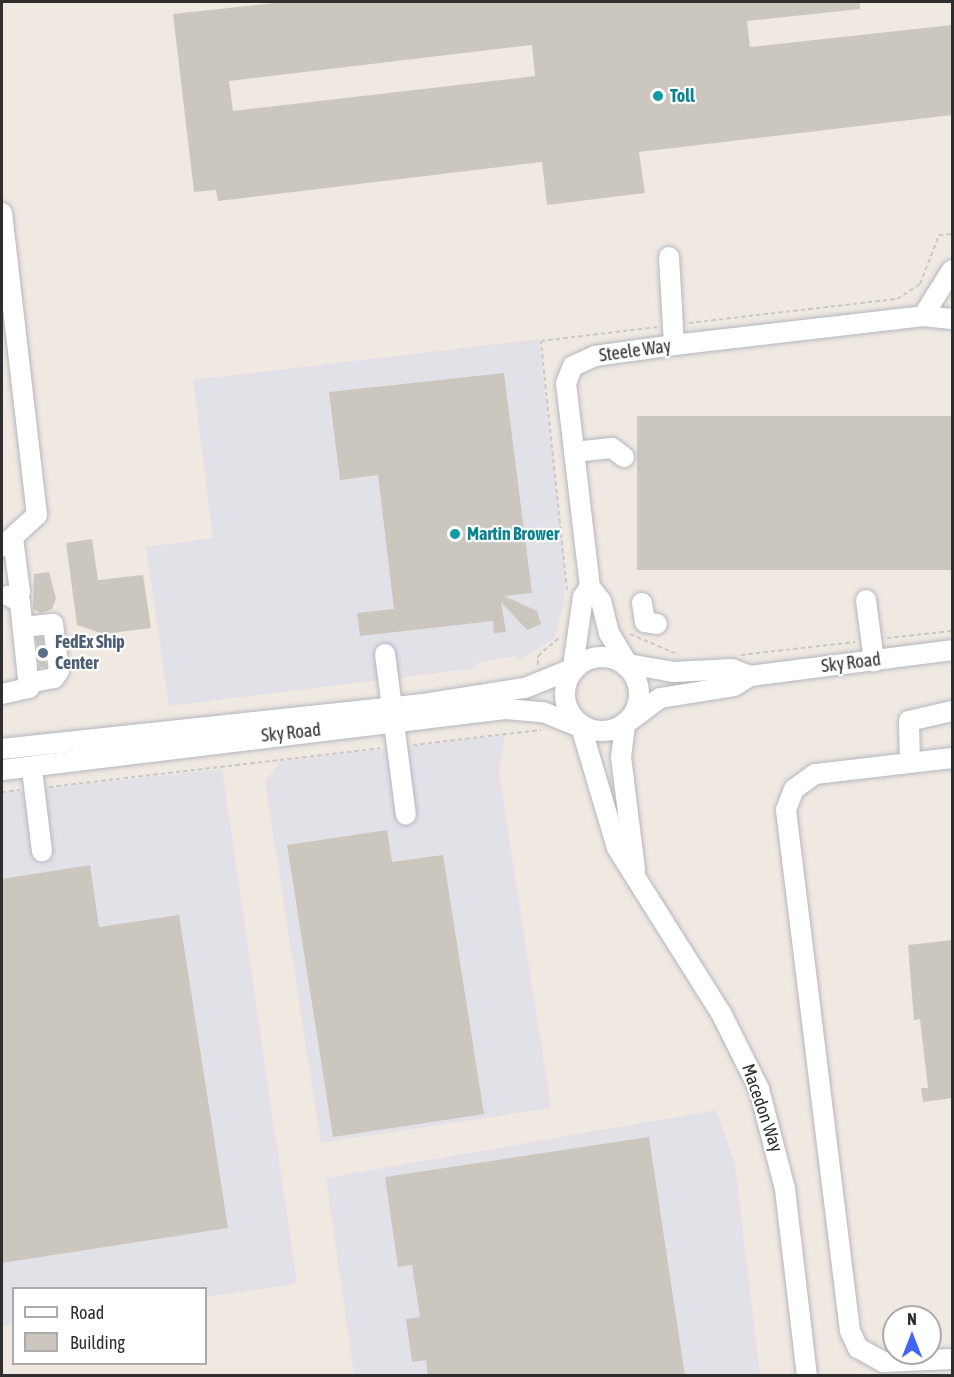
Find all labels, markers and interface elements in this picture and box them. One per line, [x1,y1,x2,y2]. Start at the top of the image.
place label: Toll [670,85,695,107]
marker: Toll [651,89,665,103]
street label: Steele Way [598,335,672,367]
place label: Martin Brower [467,523,559,545]
marker: Martin Brower [448,527,462,541]
place label: FedEx Ship Center [55,632,125,674]
marker: FedEx Ship Center [36,646,50,660]
street label: Sky Road [820,649,882,677]
street label: Sky Road [260,719,322,747]
street label: Macedon Way [737,1061,787,1155]
legend [12,1287,207,1365]
text: Road [70,1302,104,1323]
north arrow [882,1305,942,1365]
text: N [907,1310,917,1328]
text: Building [70,1332,125,1353]

